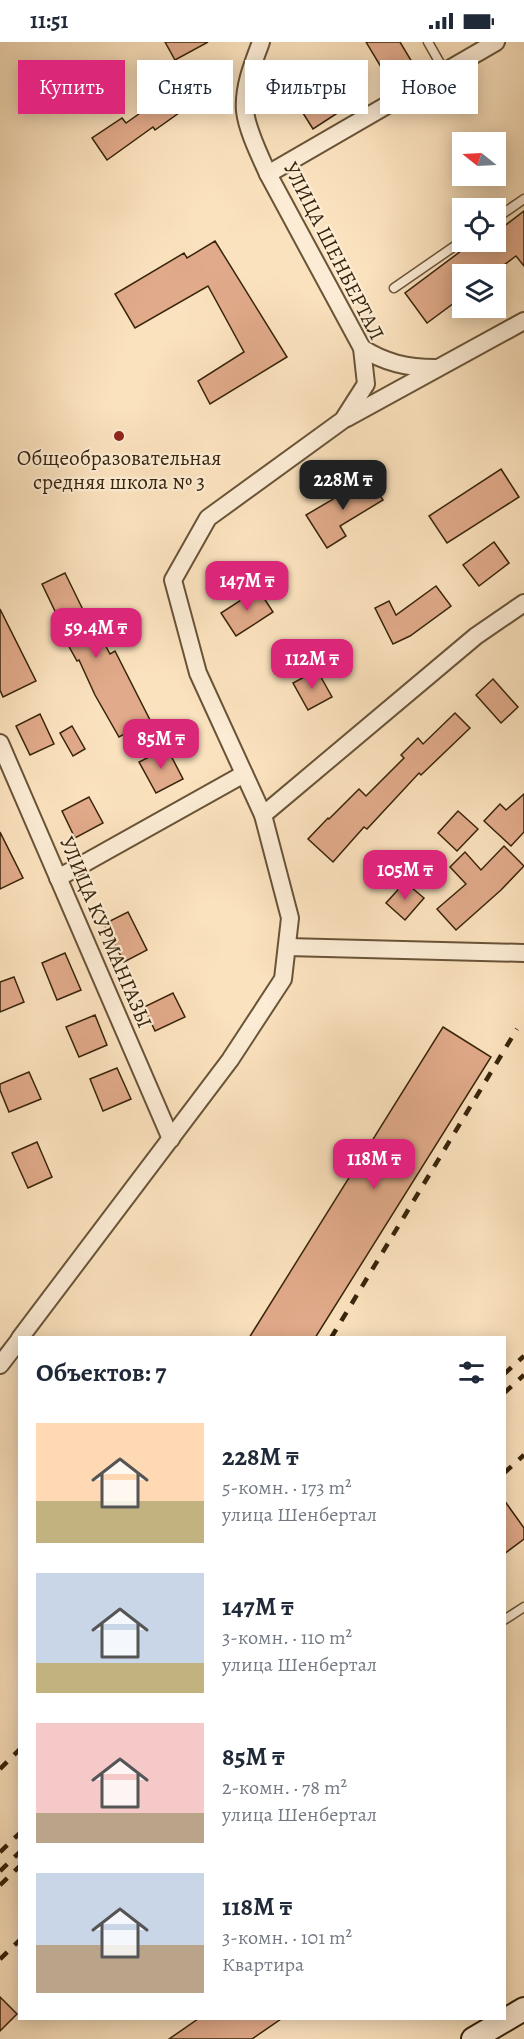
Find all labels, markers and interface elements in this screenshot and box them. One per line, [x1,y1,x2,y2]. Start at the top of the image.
text: 11:51 [30,6,68,36]
chip: Купить [18,60,125,114]
chip: Снять [137,60,233,114]
chip: Фильтры [245,60,368,114]
chip: Новое [380,60,478,114]
north arrow [452,132,506,186]
map controls [452,132,506,318]
street label: УЛИЦА ШЕНБЕРТАЛ [277,157,391,345]
button: locate [452,198,506,252]
button: layers [452,264,506,318]
marker: Общеобразовательная средняя школа № 3 [112,429,126,443]
place label: Общеобразовательная средняя школа № 3 [17,444,221,496]
pin: 228M ₸ [294,460,392,511]
text: 228M ₸ [314,466,373,493]
pin: 147M ₸ [198,561,296,612]
text: 147M ₸ [219,567,275,594]
pin: 59.4M ₸ [41,608,151,659]
text: 59.4M ₸ [65,614,127,641]
pin: 112M ₸ [263,639,361,690]
text: 112M ₸ [285,645,339,672]
pin: 85M ₸ [119,719,203,770]
text: 85M ₸ [137,725,185,752]
street label: УЛИЦА КУРМАНГАЗЫ [53,832,159,1032]
pin: 105M ₸ [356,850,454,901]
text: 105M ₸ [377,856,433,883]
pin: 118M ₸ [325,1139,423,1190]
text: 118M ₸ [347,1145,401,1172]
text: Объектов: 7 [36,1355,166,1390]
icon: filters [455,1356,488,1389]
text: 228M ₸ [222,1439,299,1474]
icon: home [84,1447,156,1519]
text: 5-комн. · 173 m² [222,1474,352,1501]
text: улица Шенбертал [222,1501,377,1528]
text: 147M ₸ [222,1589,294,1624]
icon: home [84,1597,156,1669]
text: 3-комн. · 110 m² [222,1624,352,1651]
text: улица Шенбертал [222,1651,377,1678]
text: 85M ₸ [222,1739,285,1774]
icon: home [84,1747,156,1819]
text: 2-комн. · 78 m² [222,1774,347,1801]
text: улица Шенбертал [222,1801,377,1828]
text: 118M ₸ [222,1889,292,1924]
icon: home [84,1897,156,1969]
text: 3-комн. · 101 m² [222,1924,352,1951]
text: Квартира [222,1951,304,1978]

